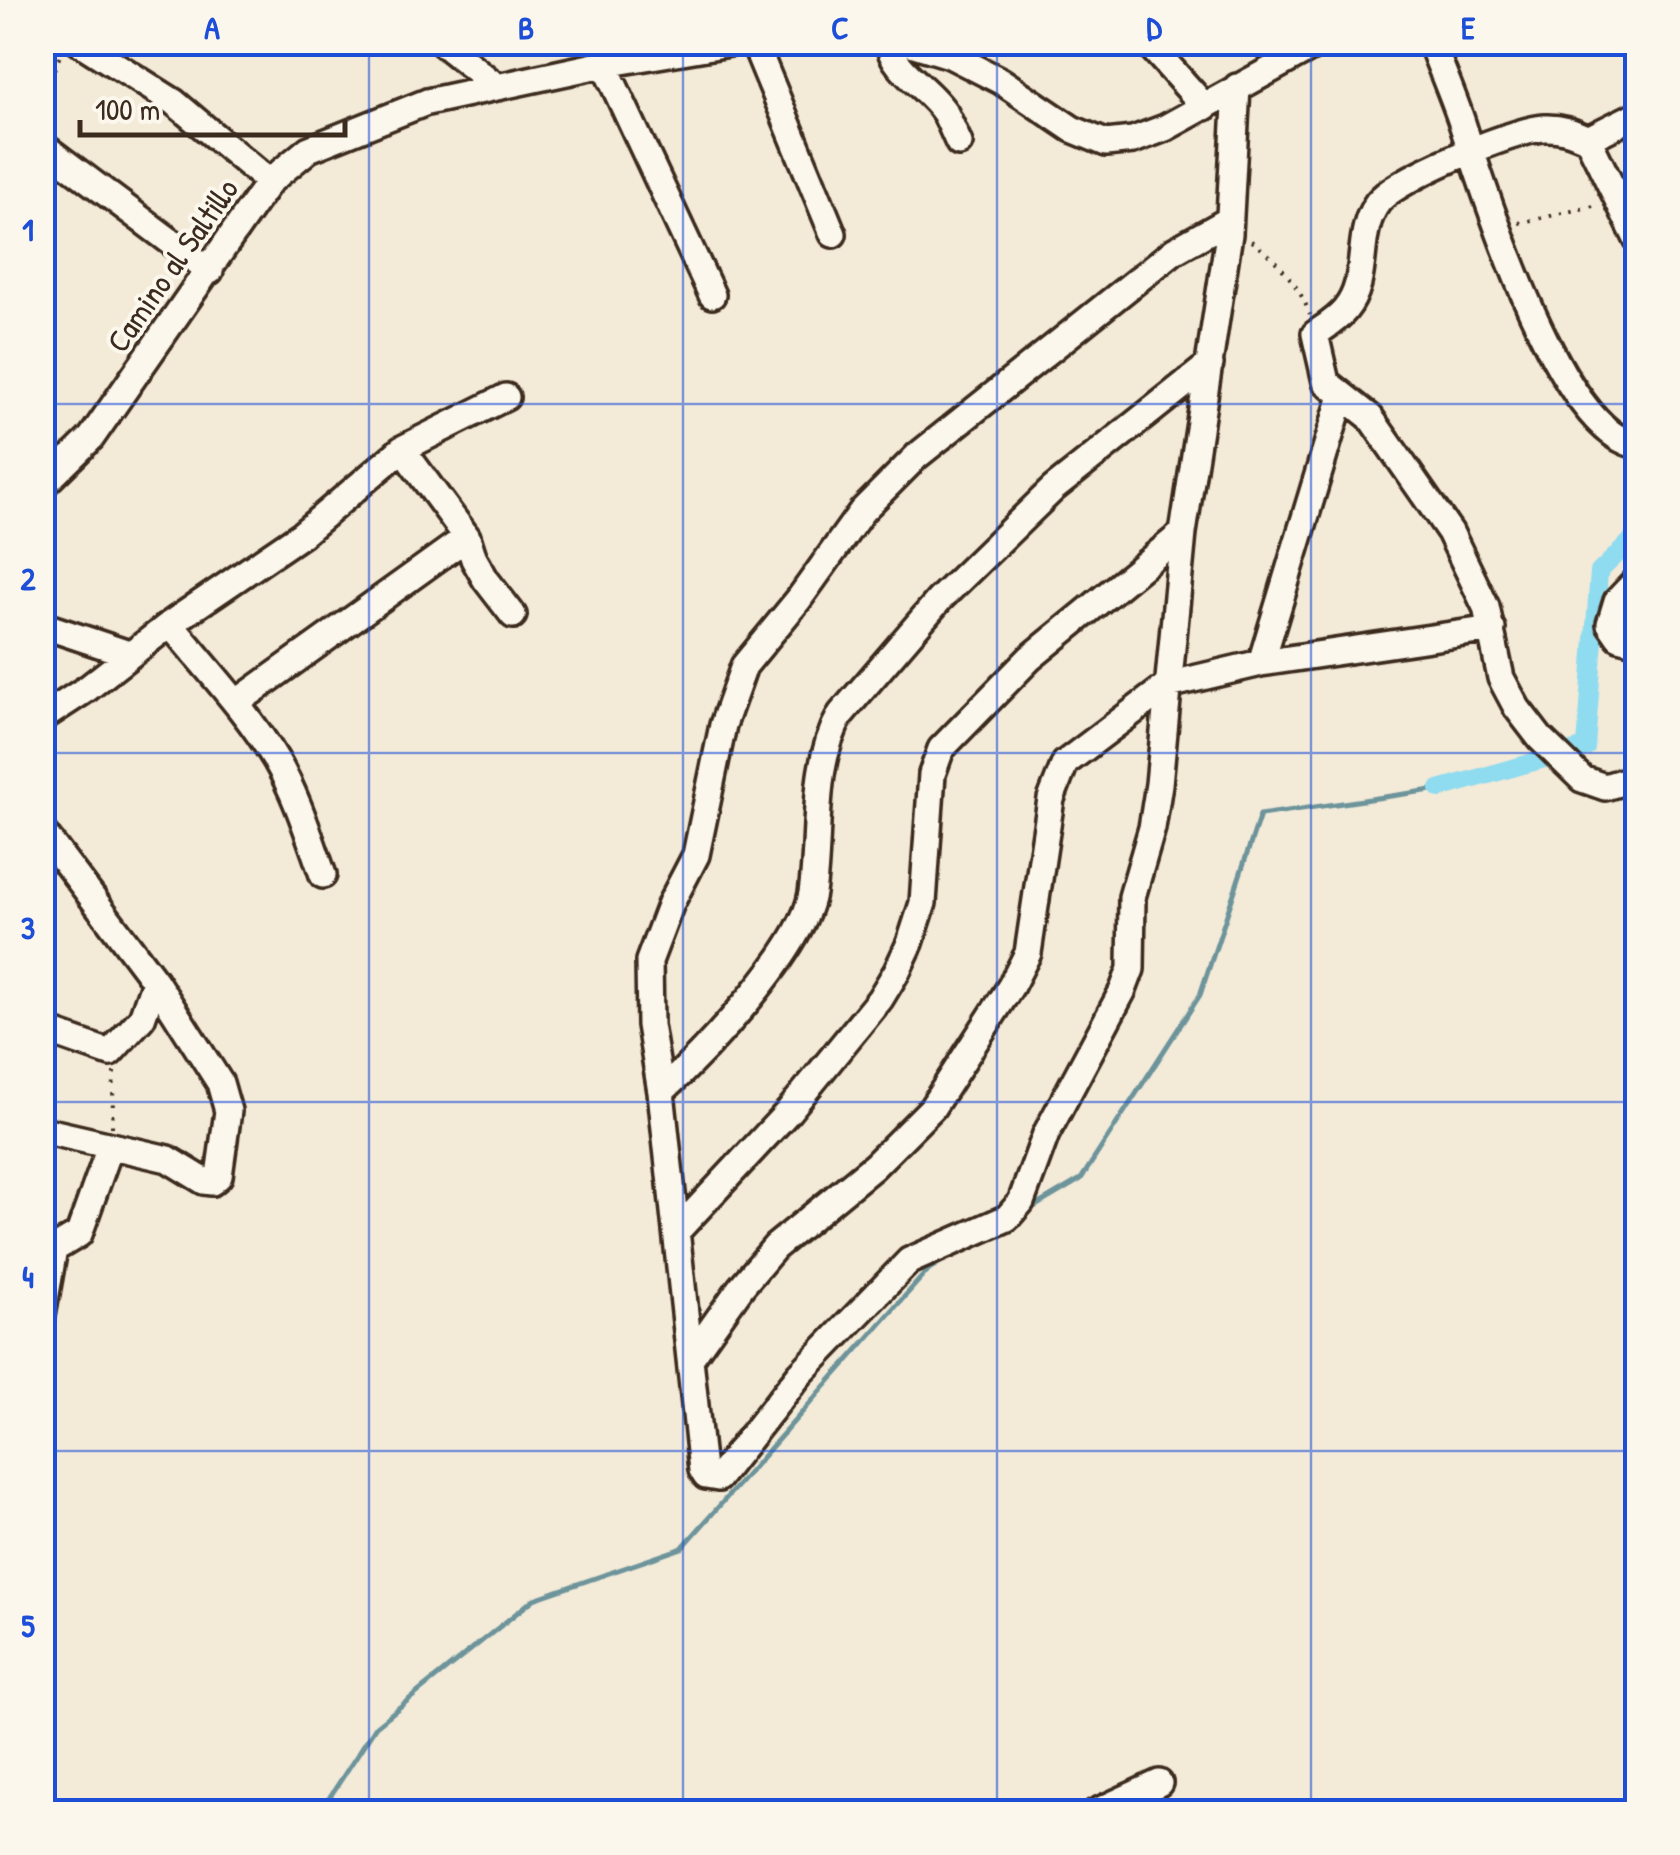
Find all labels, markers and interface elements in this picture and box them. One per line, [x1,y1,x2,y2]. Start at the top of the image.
text: A [204,6,220,49]
text: B [518,6,534,49]
text: C [831,6,849,49]
text: D [1146,6,1162,49]
text: E [1461,6,1476,49]
scale bar [80,75,345,137]
text: 100 m [95,89,160,129]
street label: Camino al Saltillo [96,170,248,360]
text: 1 [22,208,34,251]
text: 2 [21,557,37,600]
text: 3 [21,906,35,949]
text: 4 [22,1255,34,1298]
text: 5 [21,1604,35,1647]

